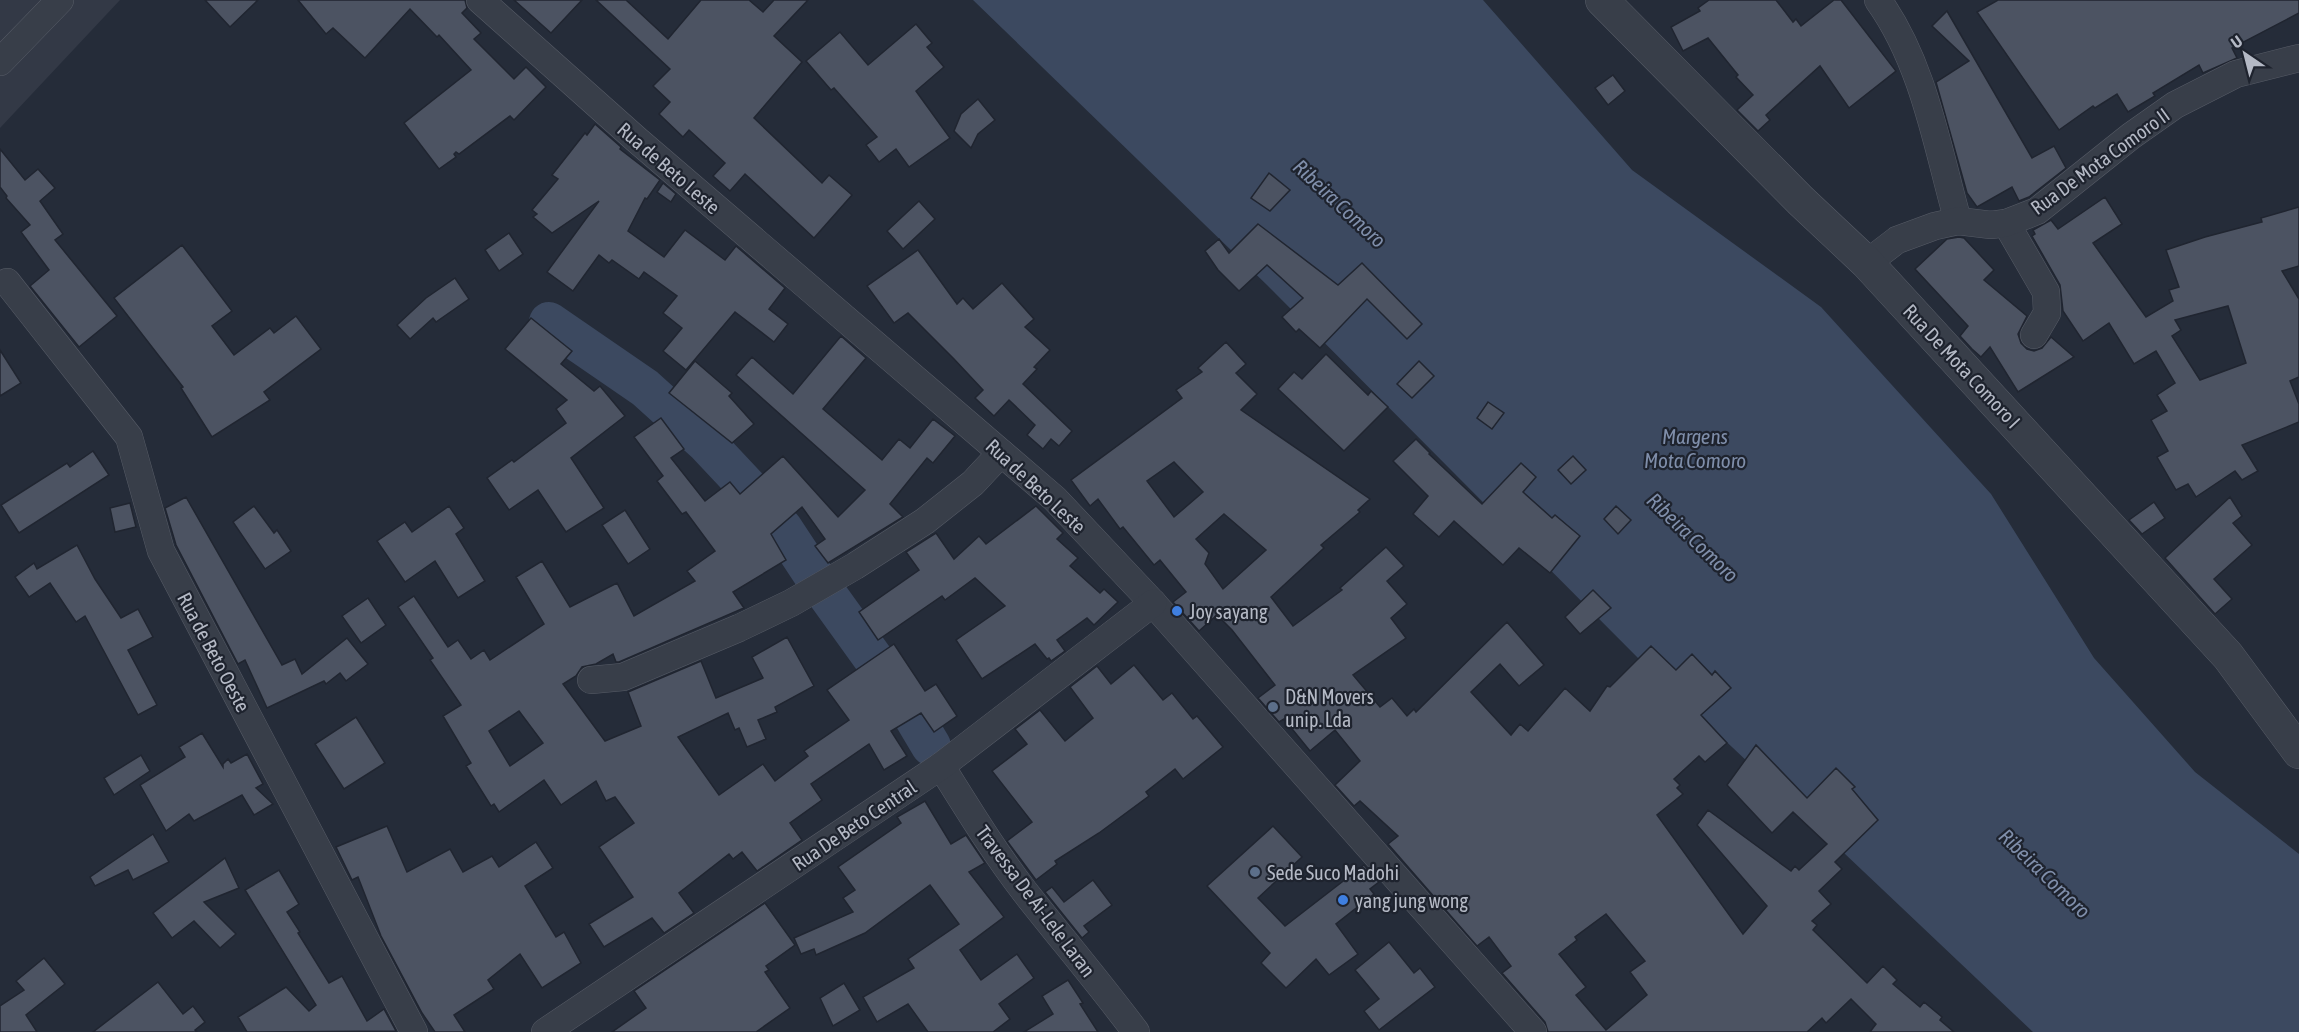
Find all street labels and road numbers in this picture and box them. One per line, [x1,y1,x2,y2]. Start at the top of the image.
street label: Rua De Mota Comoro II [2026,103,2174,219]
street label: Rua de Beto Leste [613,117,725,219]
street label: Rua De Mota Comoro I [1899,299,2025,433]
street label: Rua de Beto Leste [981,434,1091,538]
street label: Rua de Beto Oeste [173,588,255,716]
street label: Rua De Beto Central [788,775,921,875]
street label: Travessa De Ai-Lele Laran [972,821,1100,981]

